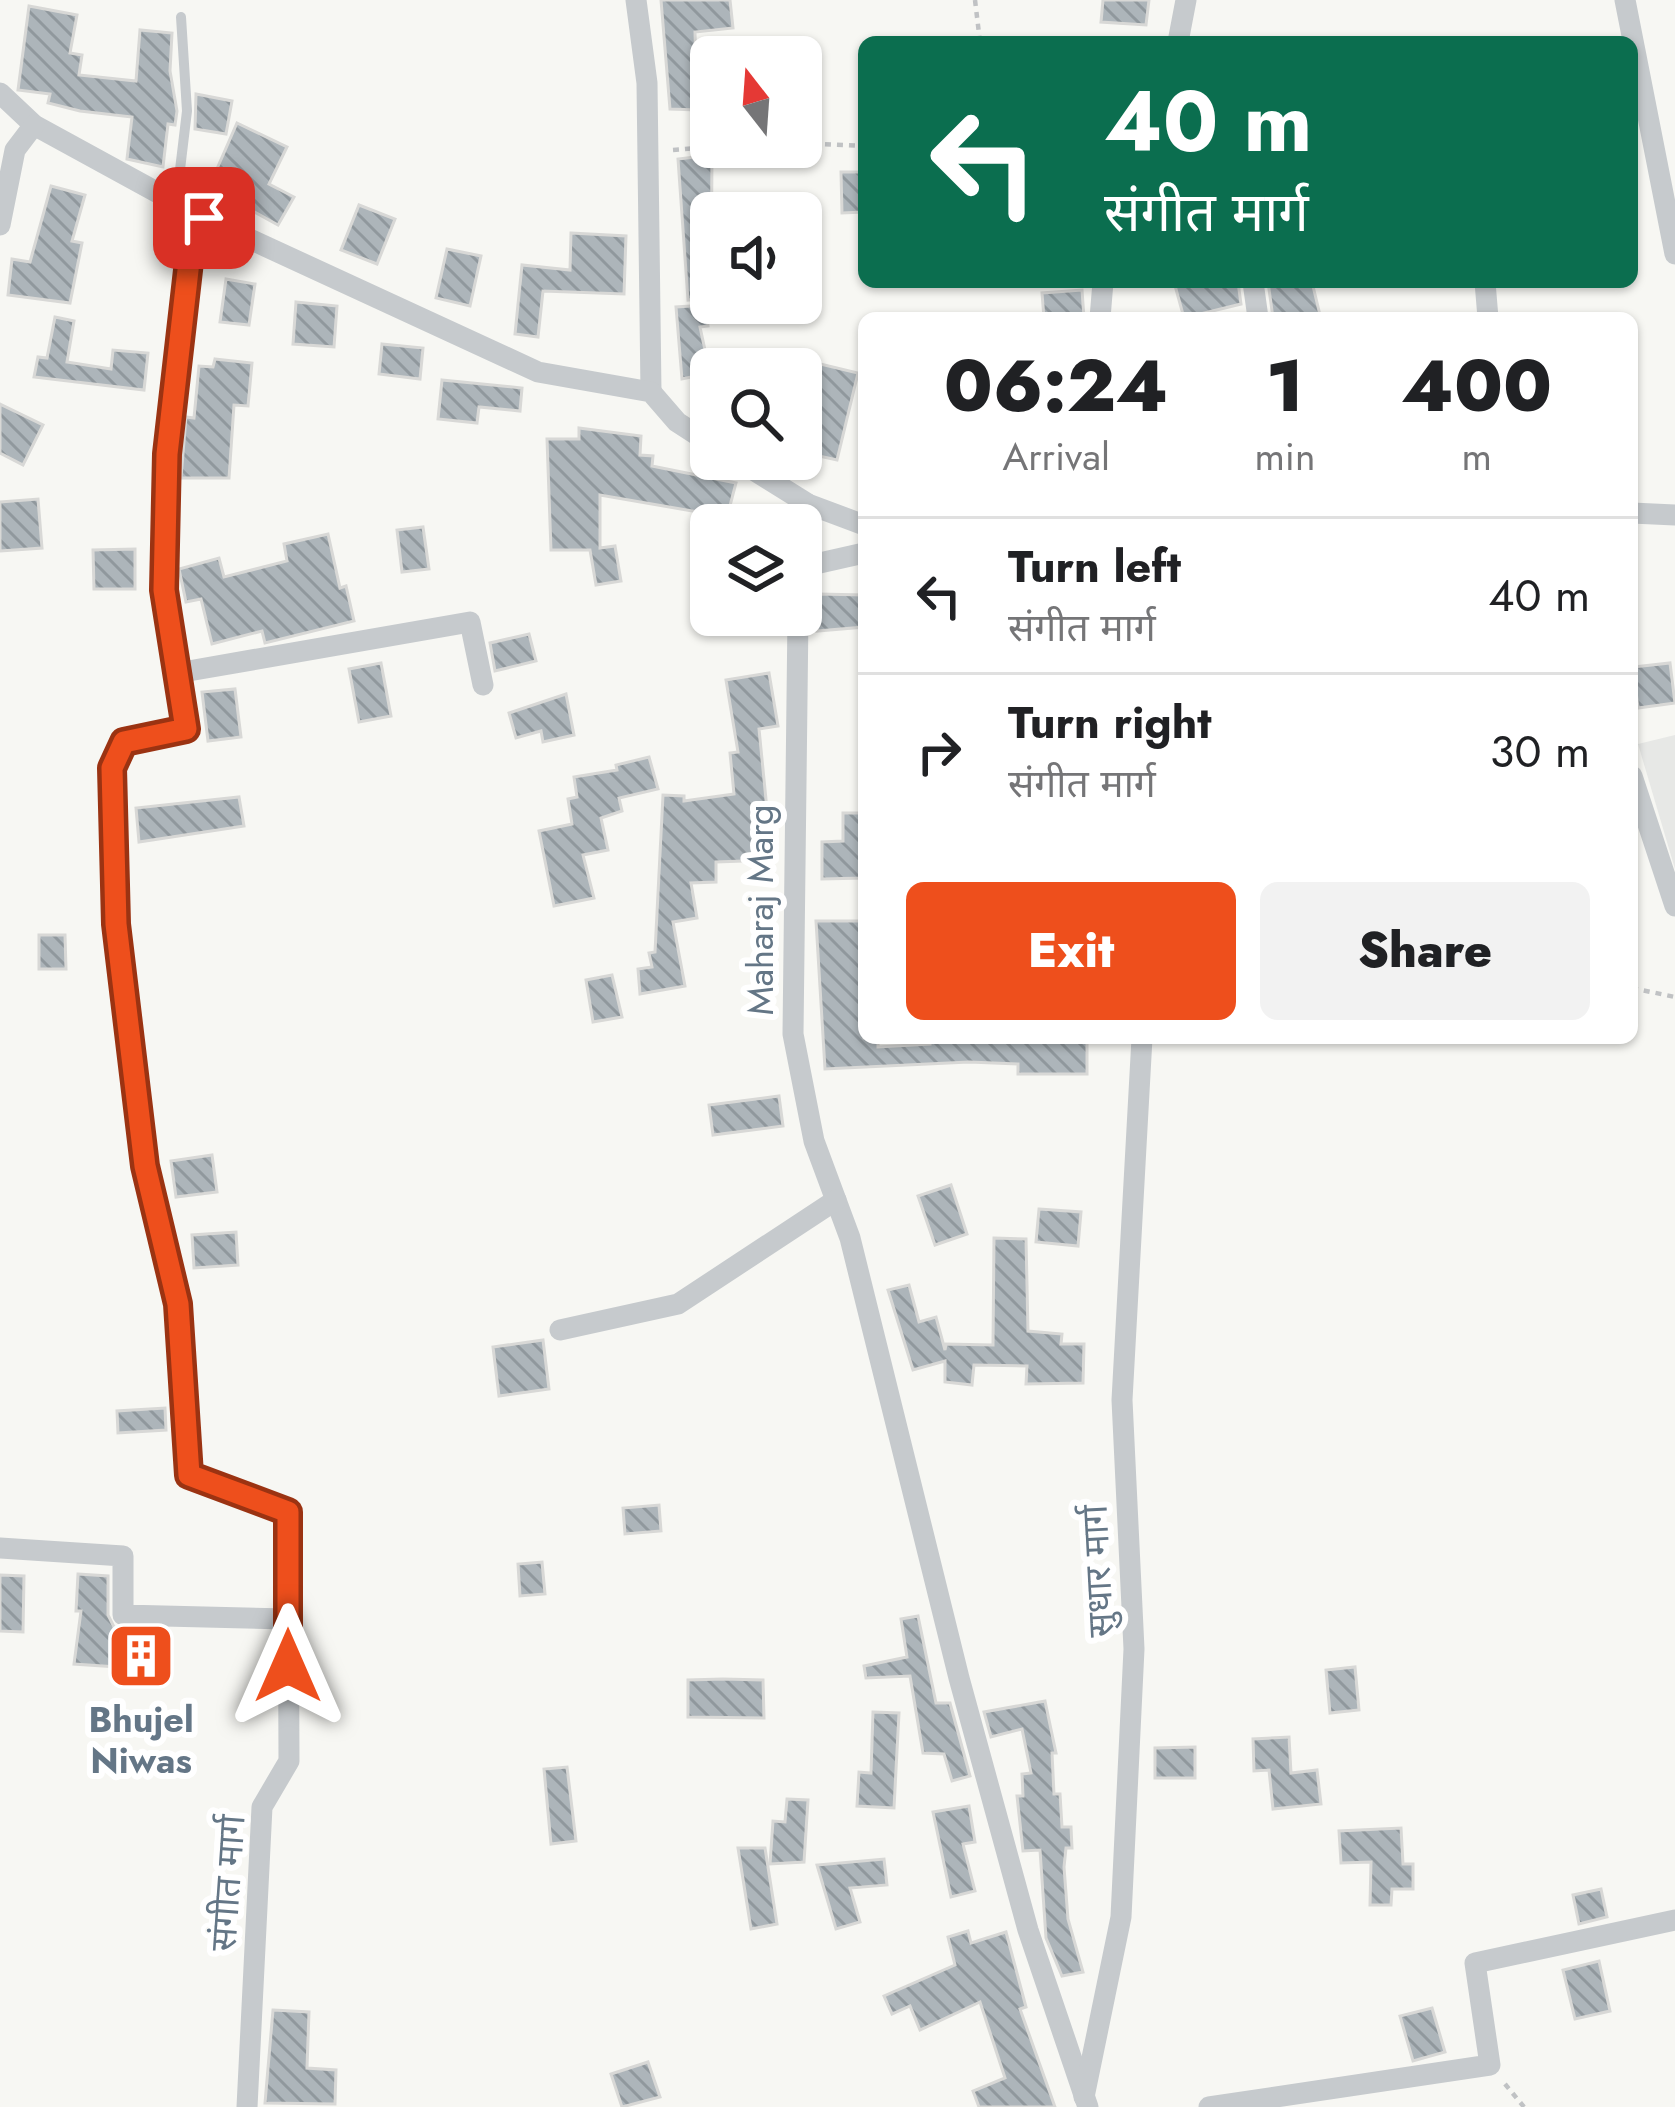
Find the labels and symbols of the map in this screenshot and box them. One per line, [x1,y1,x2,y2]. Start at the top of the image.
north arrow [690,36,822,168]
pin [153,167,255,269]
street label: Maharaj Marg [734,805,786,1015]
street label: सुधार मार्ग [1068,1503,1126,1638]
position arrow [225,1603,351,1729]
building icon: Bhujel Niwas [106,1621,176,1691]
place label: Bhujel Niwas [88,1693,194,1786]
street label: संगीत मार्ग [196,1812,258,1953]

